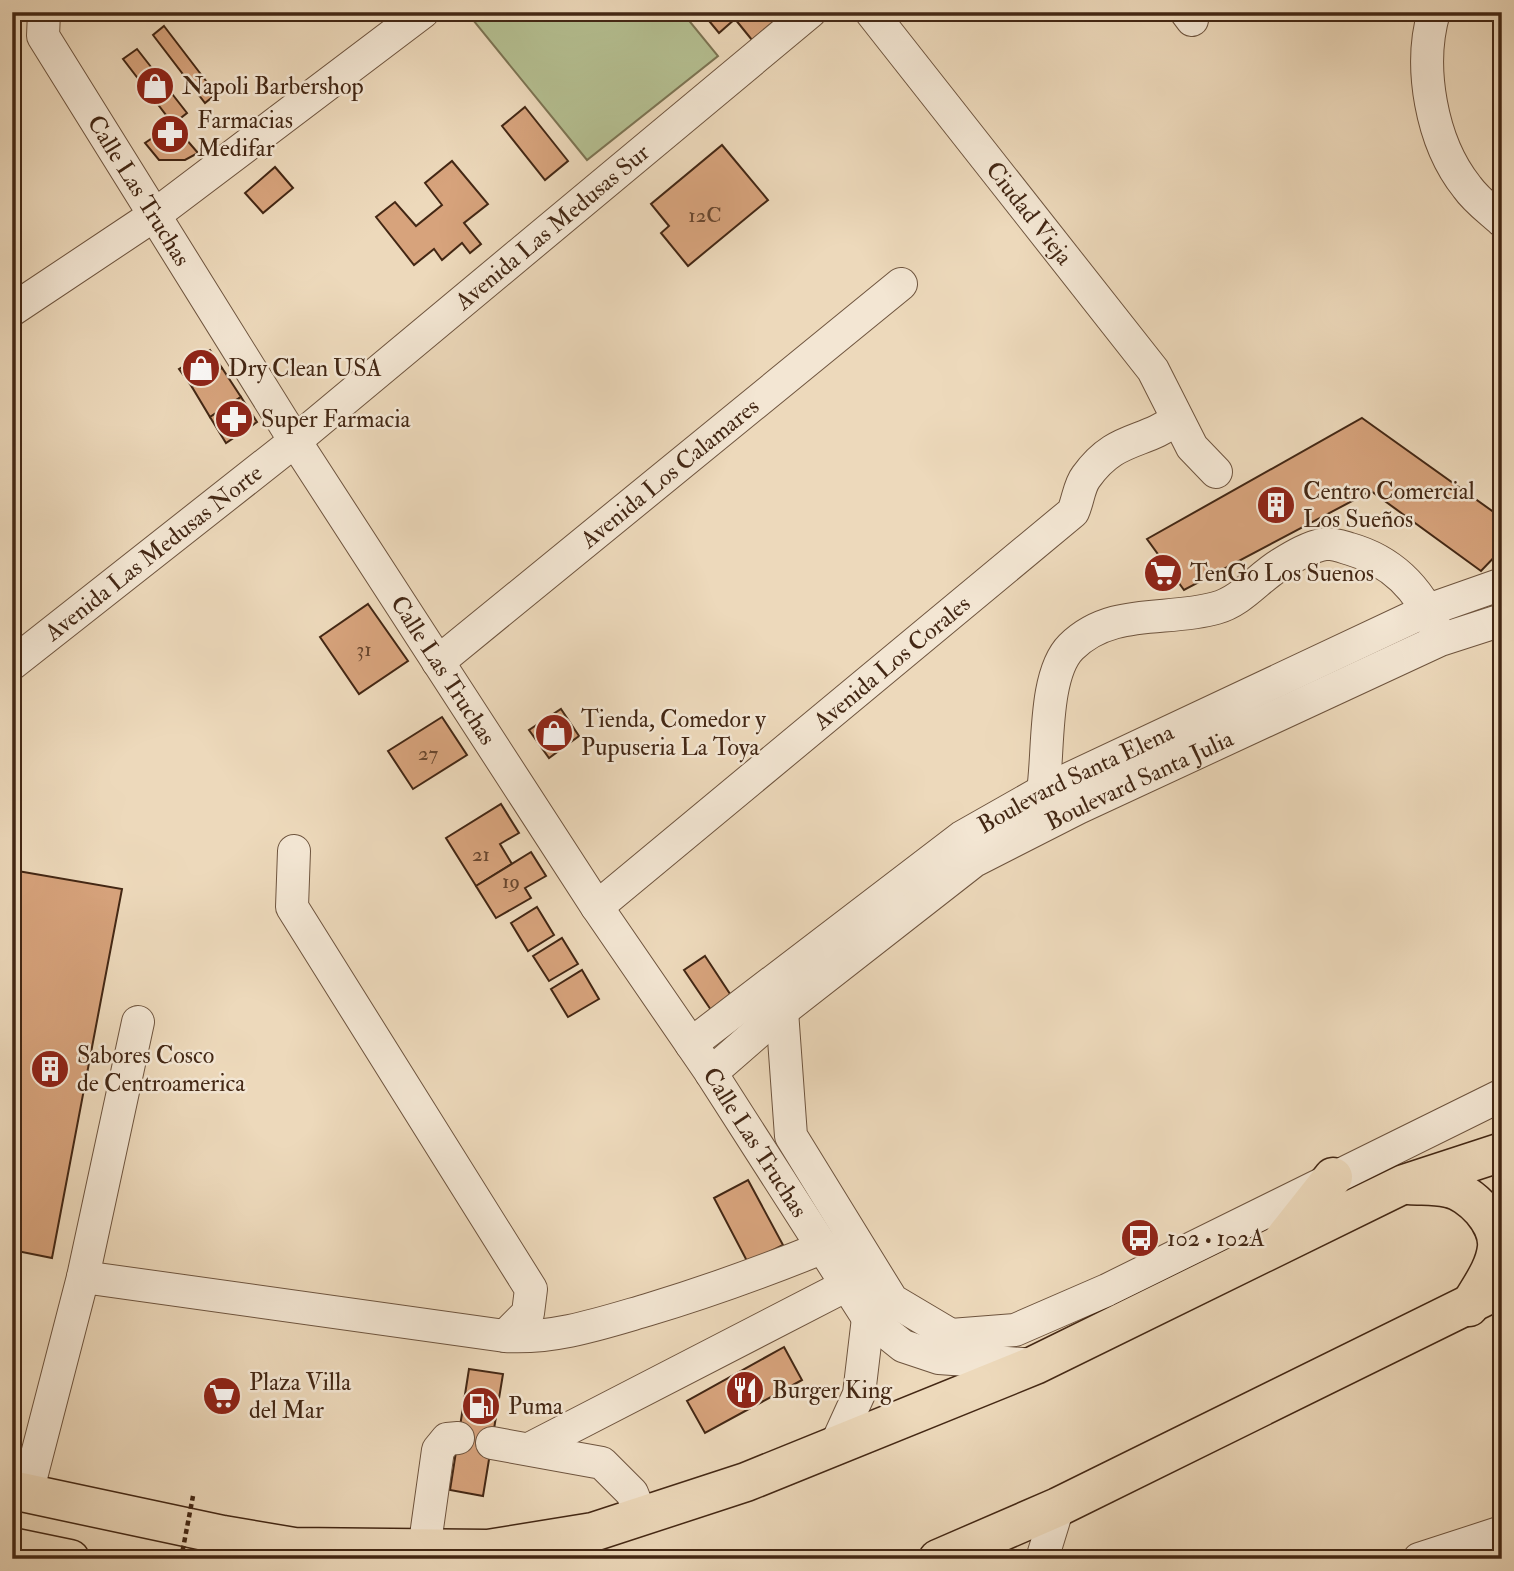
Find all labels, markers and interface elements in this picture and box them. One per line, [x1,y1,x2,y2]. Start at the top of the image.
shop icon: Napoli Barbershop [134,65,176,107]
place label: Napoli Barbershop [182,71,364,102]
place label: Farmacias Medifar [197,105,293,164]
street label: Calle Las Truchas [80,109,197,272]
pharmacy icon: Farmacias Medifar [149,113,191,155]
street label: Avenida Las Medusas Sur [448,137,656,318]
street label: Ciudad Vieja [979,155,1080,272]
house number: 12C [688,202,722,229]
shop icon: Dry Clean USA [180,347,222,389]
place label: Dry Clean USA [228,353,382,384]
street label: Avenida Los Calamares [574,391,766,556]
pharmacy icon: Super Farmacia [213,398,255,440]
place label: Super Farmacia [261,404,412,435]
street label: Avenida Las Medusas Norte [38,458,269,649]
place label: Centro Comercial Los Sueños [1303,476,1475,535]
building icon: Centro Comercial Los Sueños [1255,484,1297,526]
supermarket icon: TenGo Los Suenos [1142,552,1184,594]
place label: TenGo Los Suenos [1190,558,1374,589]
street label: Avenida Los Corales [806,589,977,738]
street label: Calle Las Truchas [383,590,503,751]
house number: 31 [356,636,372,663]
place label: Tienda, Comedor y Pupuseria La Toya [581,704,766,763]
shop icon: Tienda, Comedor y Pupuseria La Toya [533,712,575,754]
street label: Boulevard Santa Elena [972,716,1180,841]
street label: Boulevard Santa Julia [1040,723,1239,838]
house number: 27 [418,740,438,767]
house number: 21 [472,841,490,868]
house number: 19 [502,868,520,895]
place label: Sabores Cosco de Centroamerica [77,1040,246,1099]
building icon: Sabores Cosco de Centroamerica [29,1048,71,1090]
street label: Calle Las Truchas [695,1062,814,1223]
bus stop icon: 102 • 102A [1119,1217,1161,1259]
place label: 102 • 102A [1167,1223,1265,1254]
place label: Plaza Villa del Mar [249,1367,352,1426]
restaurant icon: Burger King [724,1369,766,1411]
supermarket icon: Plaza Villa del Mar [201,1375,243,1417]
place label: Burger King [772,1375,893,1406]
fuel station icon: Puma [460,1385,502,1427]
place label: Puma [508,1391,564,1422]

